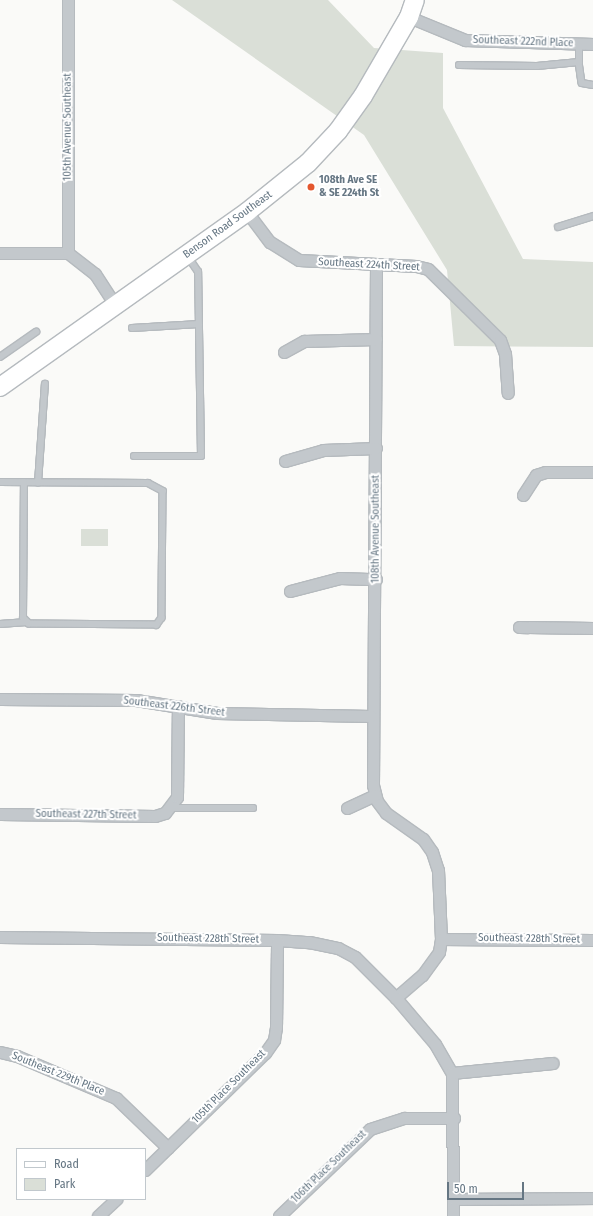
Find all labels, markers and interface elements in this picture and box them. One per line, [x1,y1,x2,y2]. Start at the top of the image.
street label: Southeast 222nd Place [473,34,573,50]
street label: 105th Avenue Southeast [61,73,75,181]
place label: 108th Ave SE & SE 224th St [319,174,379,200]
marker: 108th Ave SE & SE 224th St [306,182,316,192]
street label: Benson Road Southeast [181,188,275,262]
street label: Southeast 224th Street [318,256,420,274]
street label: 108th Avenue Southeast [369,475,383,583]
street label: Southeast 226th Street [123,694,225,720]
street label: Southeast 227th Street [35,808,137,822]
street label: Southeast 228th Street [157,932,259,946]
street label: Southeast 228th Street [478,932,580,946]
street label: 105th Place Southeast [189,1047,269,1127]
street label: Southeast 229th Place [10,1049,106,1099]
street label: 106th Place Southeast [289,1128,369,1206]
legend [16,1148,146,1200]
text: Road [54,1157,79,1171]
scale bar [449,1174,526,1200]
text: Park [54,1177,75,1191]
text: 50 m [454,1182,478,1196]

